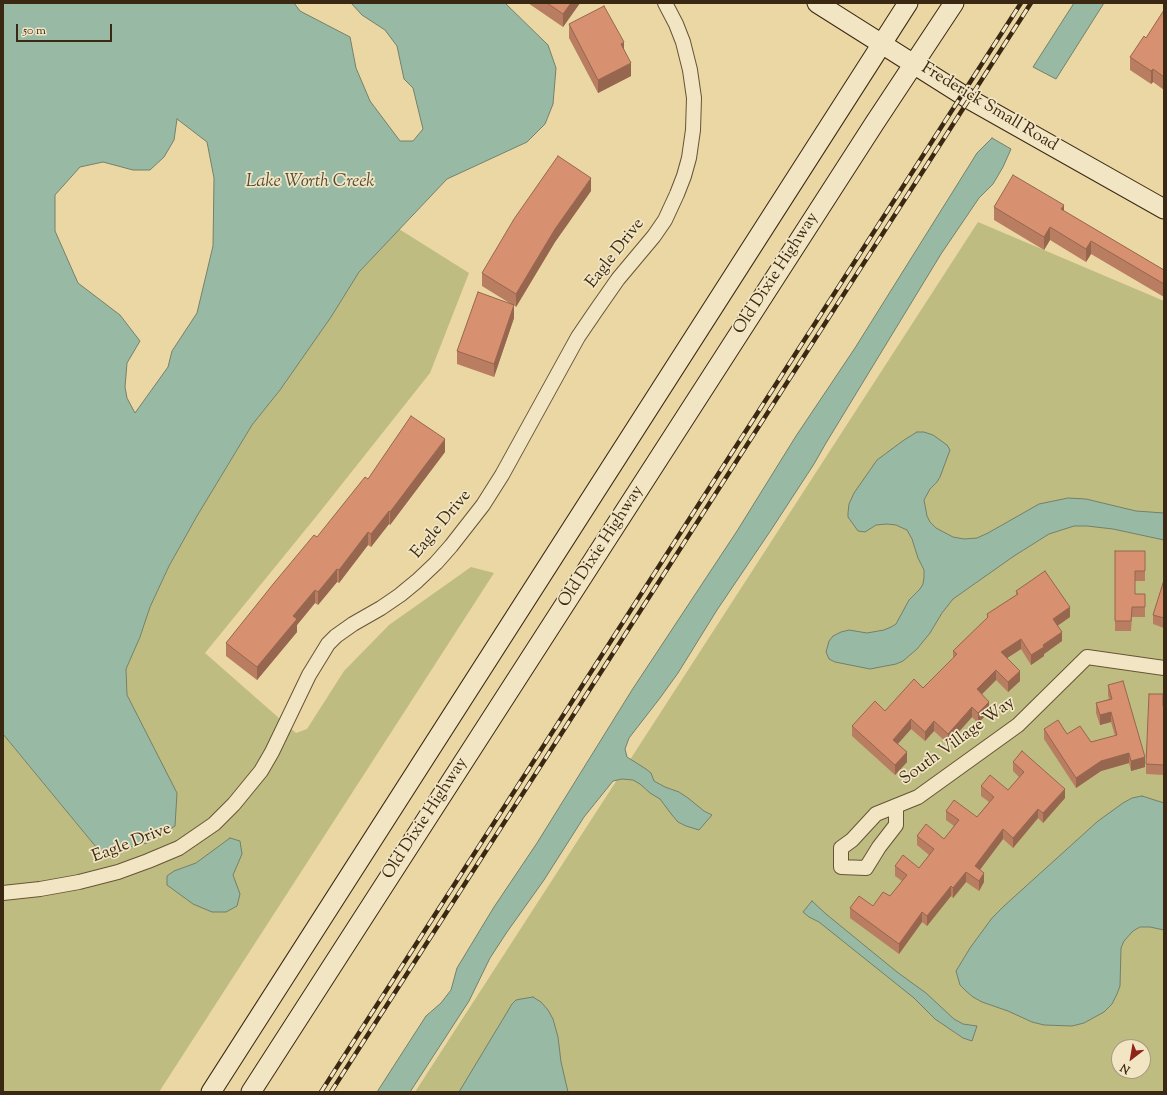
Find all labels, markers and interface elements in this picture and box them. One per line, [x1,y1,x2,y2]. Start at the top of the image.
scale bar [18,16,114,42]
text: 50 m [23,22,46,40]
street label: Frederick Small Road [917,59,1061,157]
water label: Lake Worth Creek [246,172,374,194]
street label: Old Dixie Highway [730,209,824,339]
street label: Eagle Drive [582,215,650,293]
street label: Old Dixie Highway [555,482,649,612]
street label: Eagle Drive [407,487,477,563]
street label: South Village Way [897,693,1019,791]
street label: Old Dixie Highway [379,754,473,884]
street label: Eagle Drive [90,820,174,868]
north arrow [1111,1039,1151,1079]
text: N [1117,1059,1133,1078]

